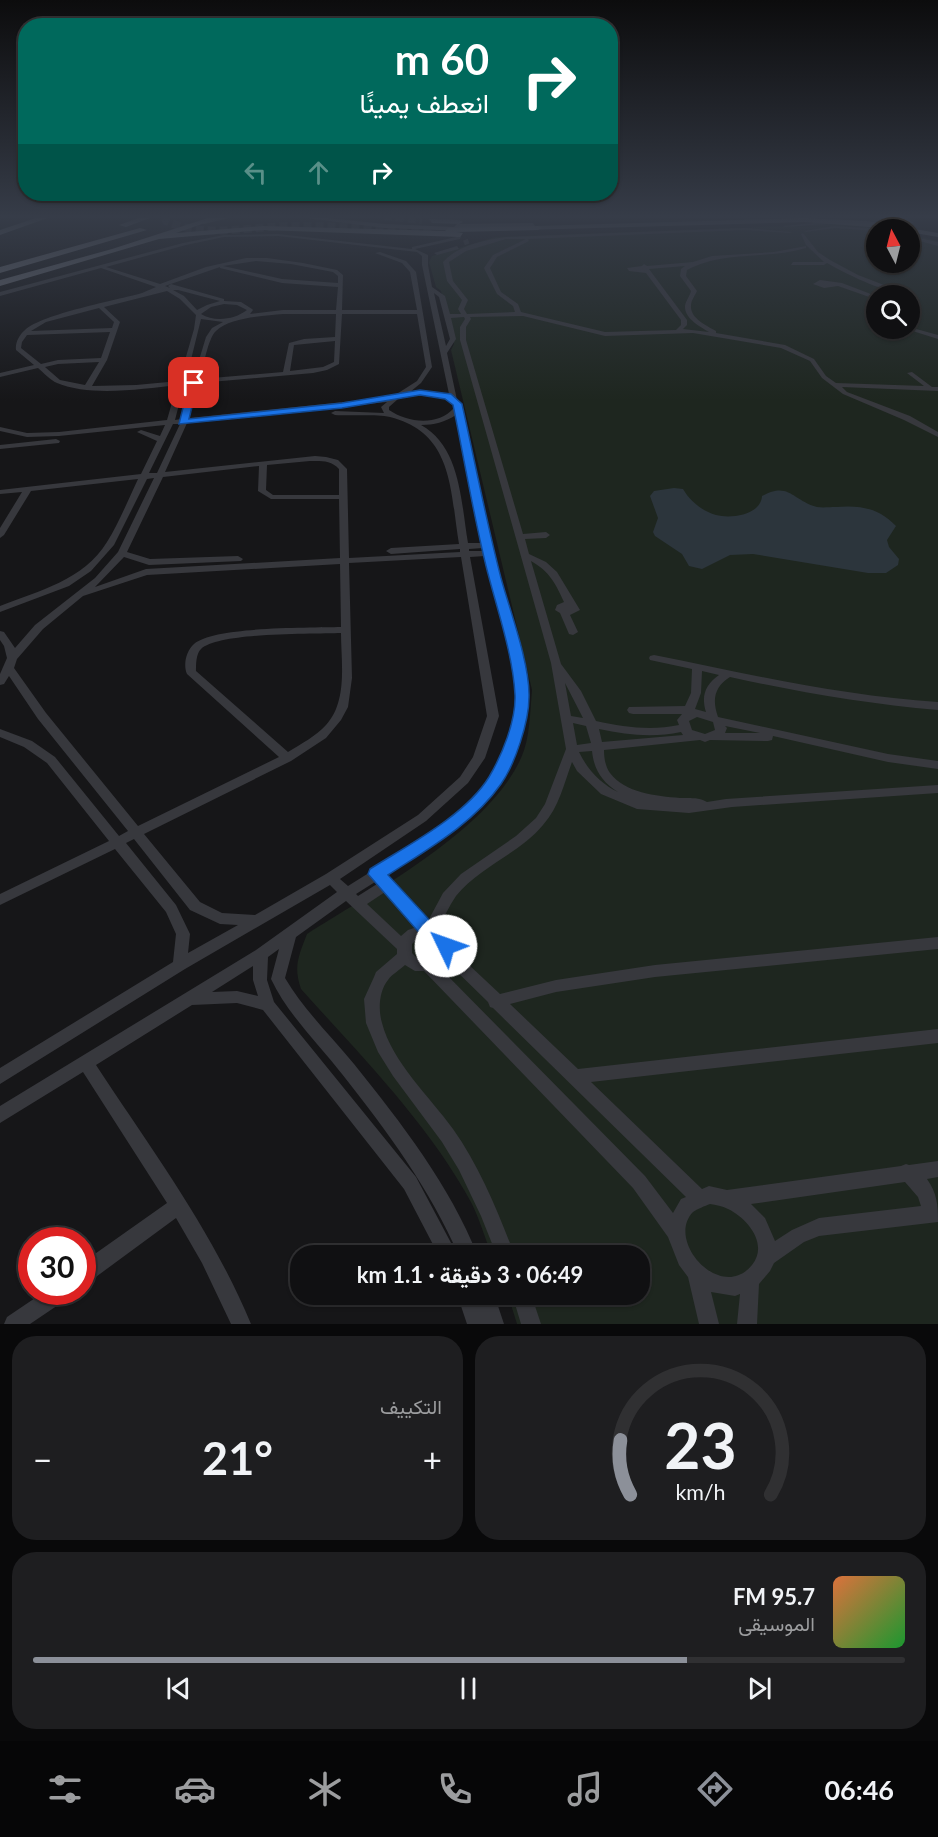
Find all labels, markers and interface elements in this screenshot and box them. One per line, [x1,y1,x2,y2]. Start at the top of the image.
text: 60 m [395,34,489,84]
icon: right [510,42,588,120]
text: انعطف يمينًا [360,86,489,119]
icon: left [239,156,272,189]
icon: ahead [302,156,335,189]
icon: right [365,156,398,189]
north arrow [866,219,920,273]
map controls [866,219,920,339]
button: search [866,285,920,339]
pin [168,357,219,408]
icon: arrive [177,366,210,399]
position arrow [414,914,478,978]
speed limit sign: 30 [18,1227,96,1305]
text: 06:49 · 3 دقيقة · 1.1 km [357,1261,583,1288]
text: التكييف [380,1394,442,1418]
text: 23 [664,1407,737,1482]
text: 21° [202,1431,273,1485]
text: − [33,1439,52,1479]
text: + [423,1439,442,1479]
text: km/h [675,1479,726,1505]
text: 95.7 FM [733,1583,815,1610]
text: الموسيقى [738,1611,815,1635]
icon: previous [162,1672,195,1705]
icon: pause [452,1672,485,1705]
icon: next [743,1672,776,1705]
icon: filters [44,1768,86,1810]
icon: car [174,1768,216,1810]
icon: climate [304,1768,346,1810]
icon: phone [434,1768,476,1810]
icon: music [564,1768,606,1810]
icon: directions [694,1768,736,1810]
text: 06:46 [824,1773,894,1806]

